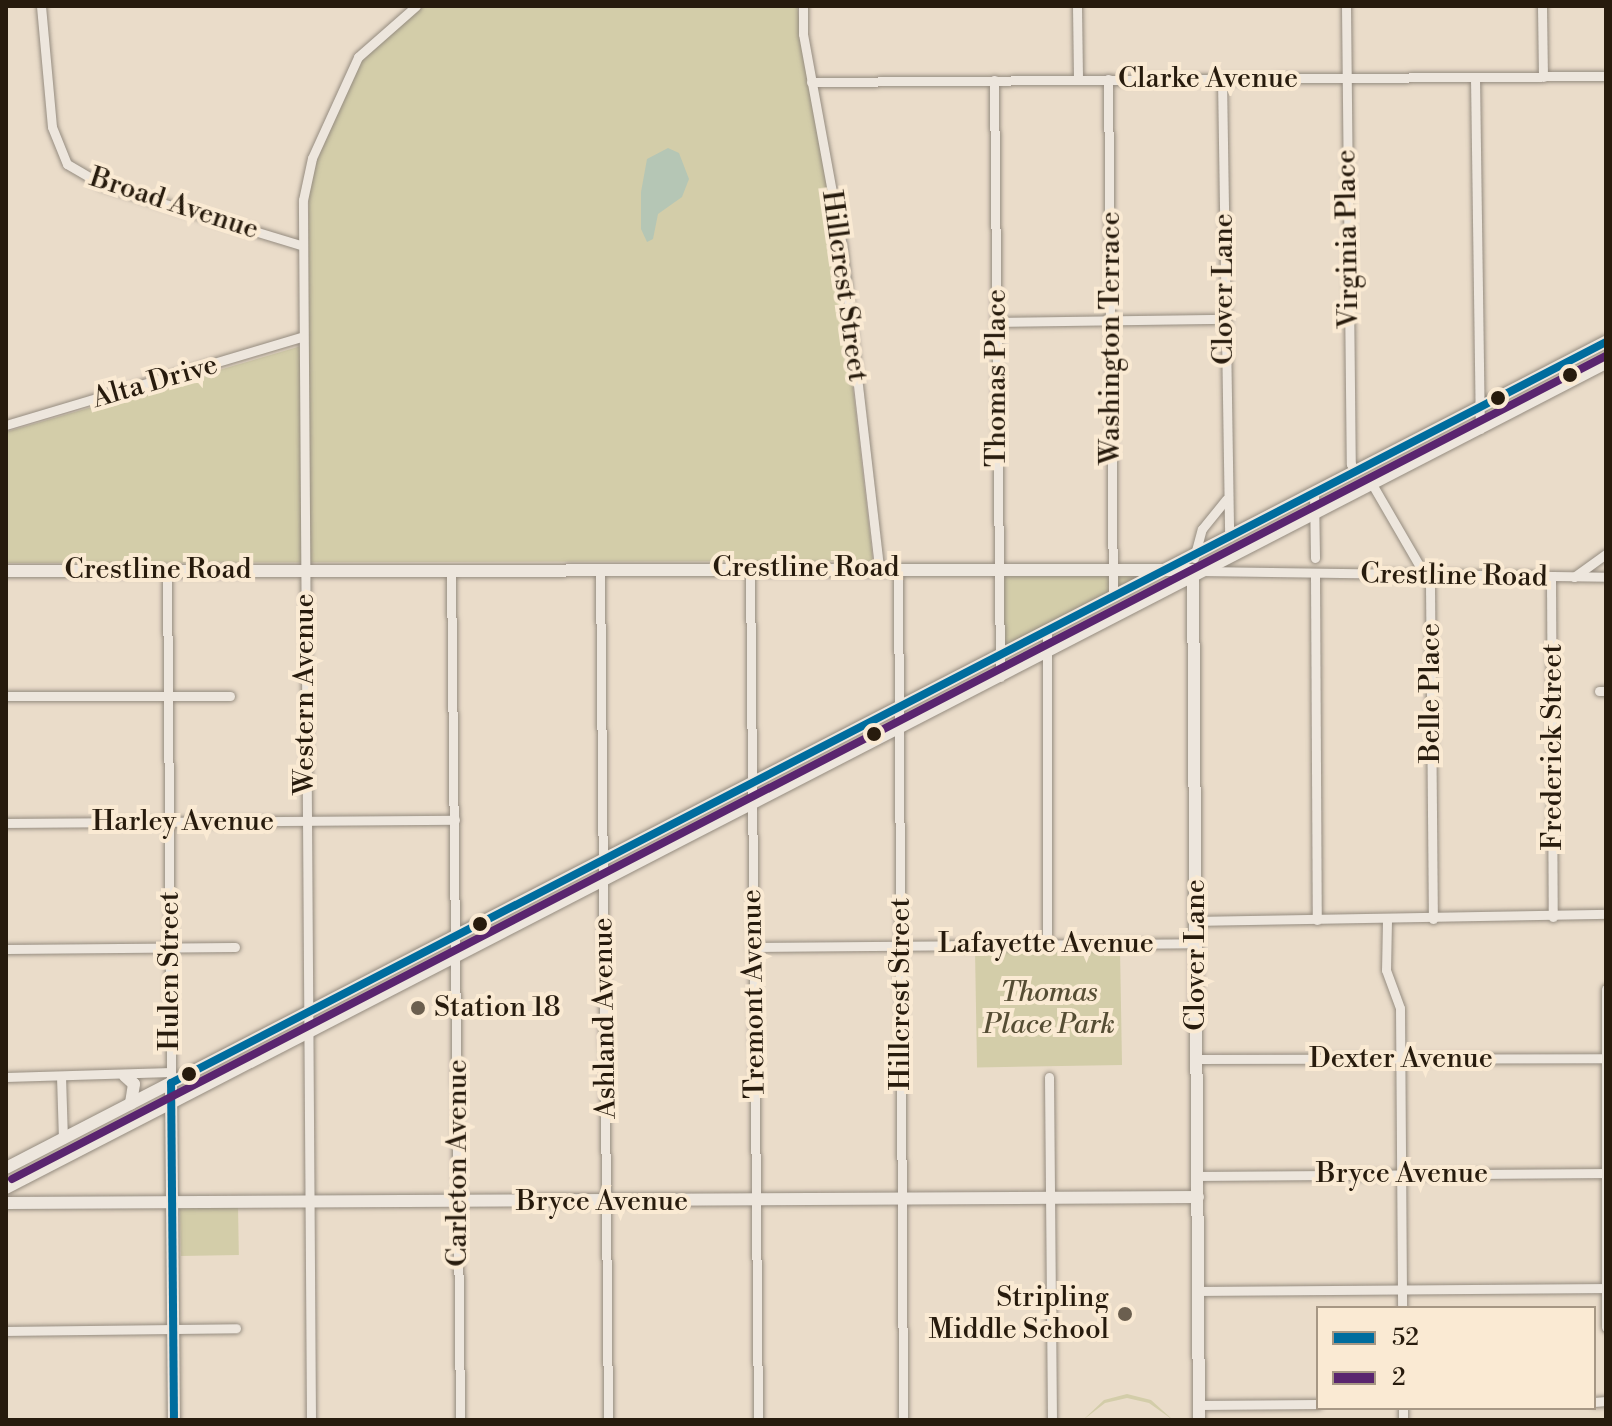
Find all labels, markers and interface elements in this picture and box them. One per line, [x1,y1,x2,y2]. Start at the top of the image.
street label: Clarke Avenue [1118,62,1298,96]
street label: Virginia Place [1330,149,1366,329]
street label: Broad Avenue [85,161,263,247]
street label: Hillcrest Street [814,188,874,384]
street label: Washington Terrace [1094,211,1128,465]
street label: Clover Lane [1207,213,1241,365]
street label: Thomas Place [980,289,1014,467]
street label: Alta Drive [88,348,222,416]
unlabelled marker [1562,367,1578,383]
unlabelled marker [1490,390,1506,406]
street label: Crestline Road [712,551,900,585]
street label: Crestline Road [64,553,252,587]
street label: Crestline Road [1360,558,1548,594]
street label: Western Avenue [288,593,322,795]
street label: Belle Place [1414,623,1448,763]
street label: Frederick Street [1536,644,1570,850]
unlabelled marker [866,726,882,742]
street label: Harley Avenue [92,805,274,839]
street label: Clover Lane [1179,879,1213,1031]
street label: Tremont Avenue [735,889,773,1099]
street label: Hulen Street [153,891,187,1051]
street label: Hillcrest Street [884,898,918,1090]
unlabelled marker [472,916,488,932]
street label: Ashland Avenue [586,917,624,1119]
street label: Lafayette Avenue [938,927,1154,961]
park label: Thomas Place Park [983,976,1115,1042]
place label: Station 18 [434,991,561,1025]
marker: Station 18 [409,999,427,1017]
street label: Dexter Avenue [1309,1042,1493,1076]
street label: Carleton Avenue [441,1059,475,1267]
unlabelled marker [181,1066,197,1082]
street label: Bryce Avenue [1316,1157,1488,1191]
street label: Bryce Avenue [516,1185,688,1219]
place label: Stripling Middle School [929,1281,1109,1347]
marker: Stripling Middle School [1116,1305,1134,1323]
legend [1316,1306,1596,1410]
text: 52 [1392,1323,1419,1353]
text: 2 [1392,1363,1406,1393]

